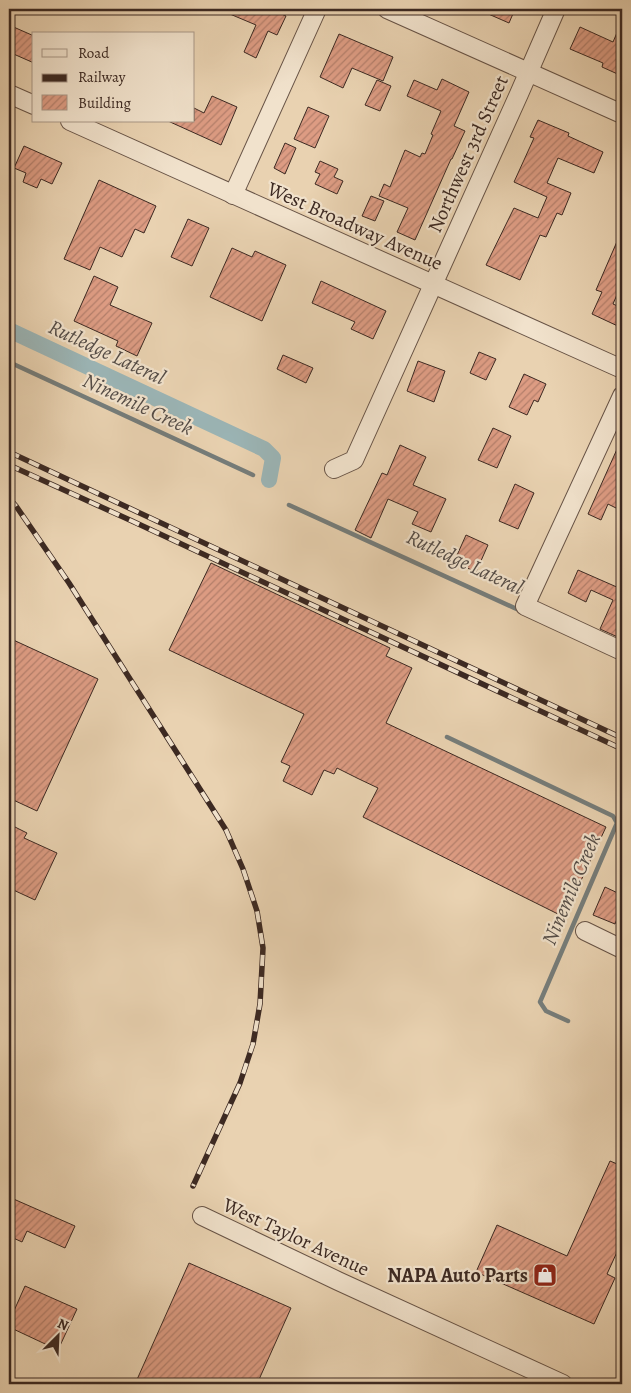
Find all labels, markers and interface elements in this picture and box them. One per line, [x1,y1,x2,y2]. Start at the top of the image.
legend [32,32,195,122]
text: Road [78,43,110,63]
text: Railway [78,67,126,87]
street label: Northwest 3rd Street [421,71,515,237]
text: Building [78,93,131,113]
street label: West Broadway Avenue [262,175,447,277]
water label: Rutledge Lateral [44,313,171,392]
water label: Ninemile Creek [78,366,198,442]
water label: Rutledge Lateral [402,523,529,602]
water label: Ninemile Creek [535,829,607,949]
street label: West Taylor Avenue [218,1191,374,1283]
place label: NAPA Auto Parts [387,1262,528,1289]
shop icon: NAPA Auto Parts [532,1262,558,1288]
north arrow [32,1310,82,1360]
text: N [55,1314,72,1335]

